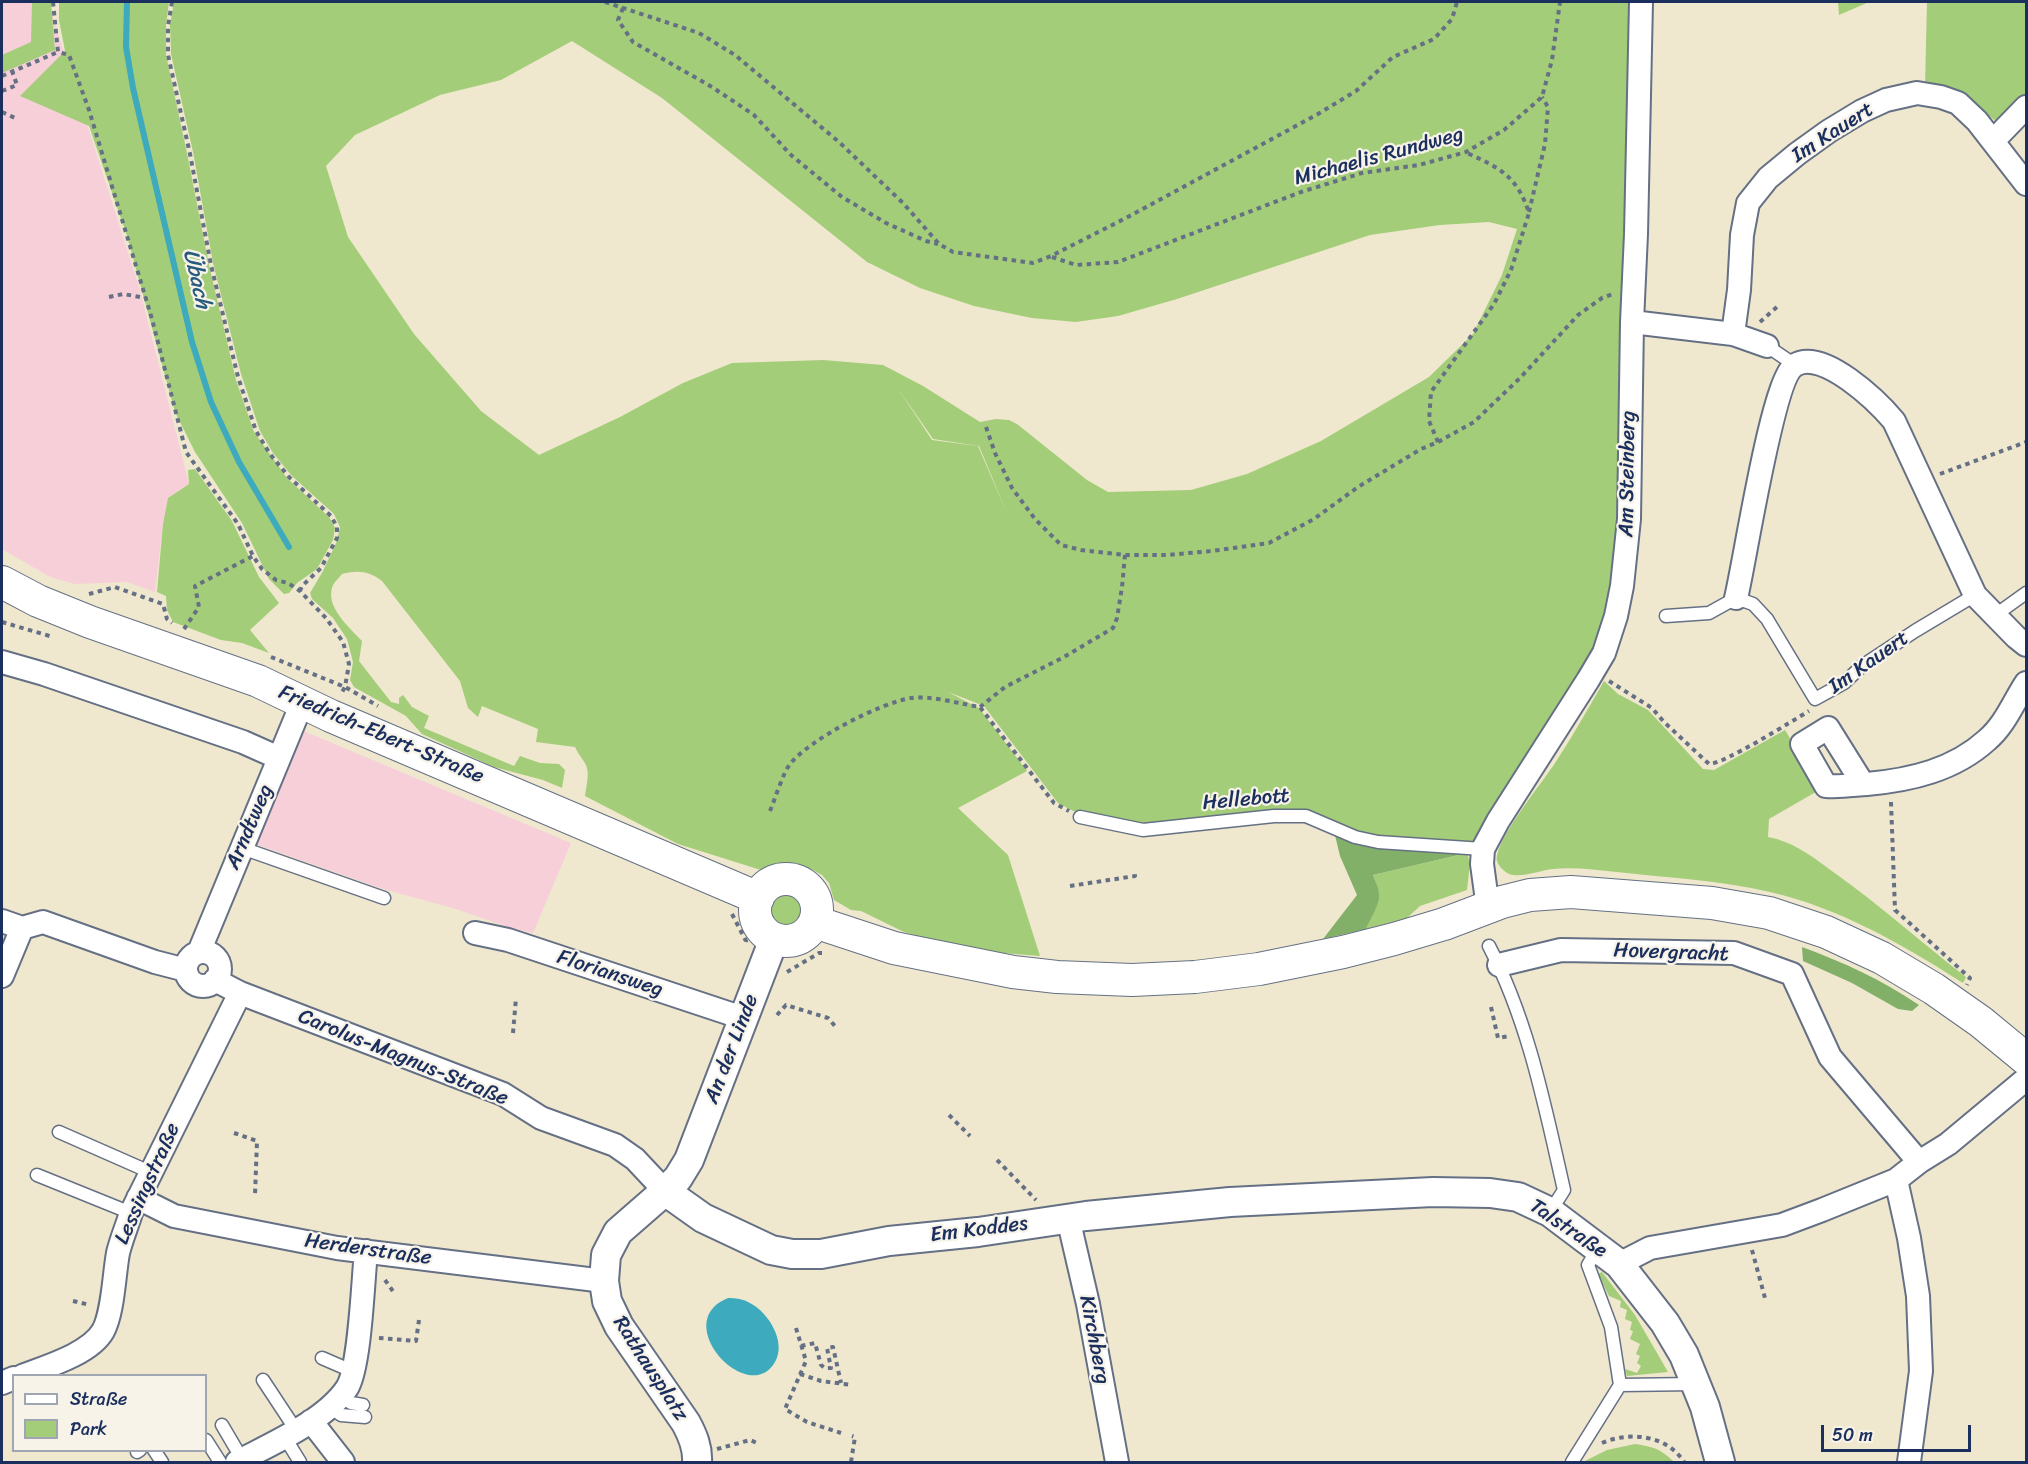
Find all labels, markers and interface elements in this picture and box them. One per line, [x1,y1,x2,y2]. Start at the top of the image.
street label: Im Kauert [1787,97,1879,169]
street label: Michaelis Rundweg [1292,122,1466,192]
water label: Übach [176,247,216,311]
street label: Am Steinberg [1614,411,1642,537]
street label: Im Kauert [1824,626,1914,700]
street label: Friedrich-Ebert-Straße [275,680,487,790]
street label: Arndtweg [221,781,279,873]
street label: Hellebott [1201,784,1291,816]
street label: Hovergracht [1613,938,1729,968]
street label: Floriansweg [554,945,666,1003]
street label: An der Linde [700,991,764,1107]
street label: Carolus-Magnus-Straße [294,1004,512,1112]
street label: Lessingstraße [110,1119,186,1249]
street label: Talstraße [1524,1194,1612,1264]
street label: Em Koddes [929,1212,1029,1248]
street label: Herderstraße [303,1229,433,1271]
street label: Kirchberg [1073,1293,1115,1387]
street label: Rathausplatz [607,1312,693,1426]
legend [12,1374,207,1452]
text: Straße [70,1383,127,1415]
text: Park [70,1413,107,1445]
scale bar [1824,1413,1974,1451]
text: 50 m [1832,1419,1873,1451]

